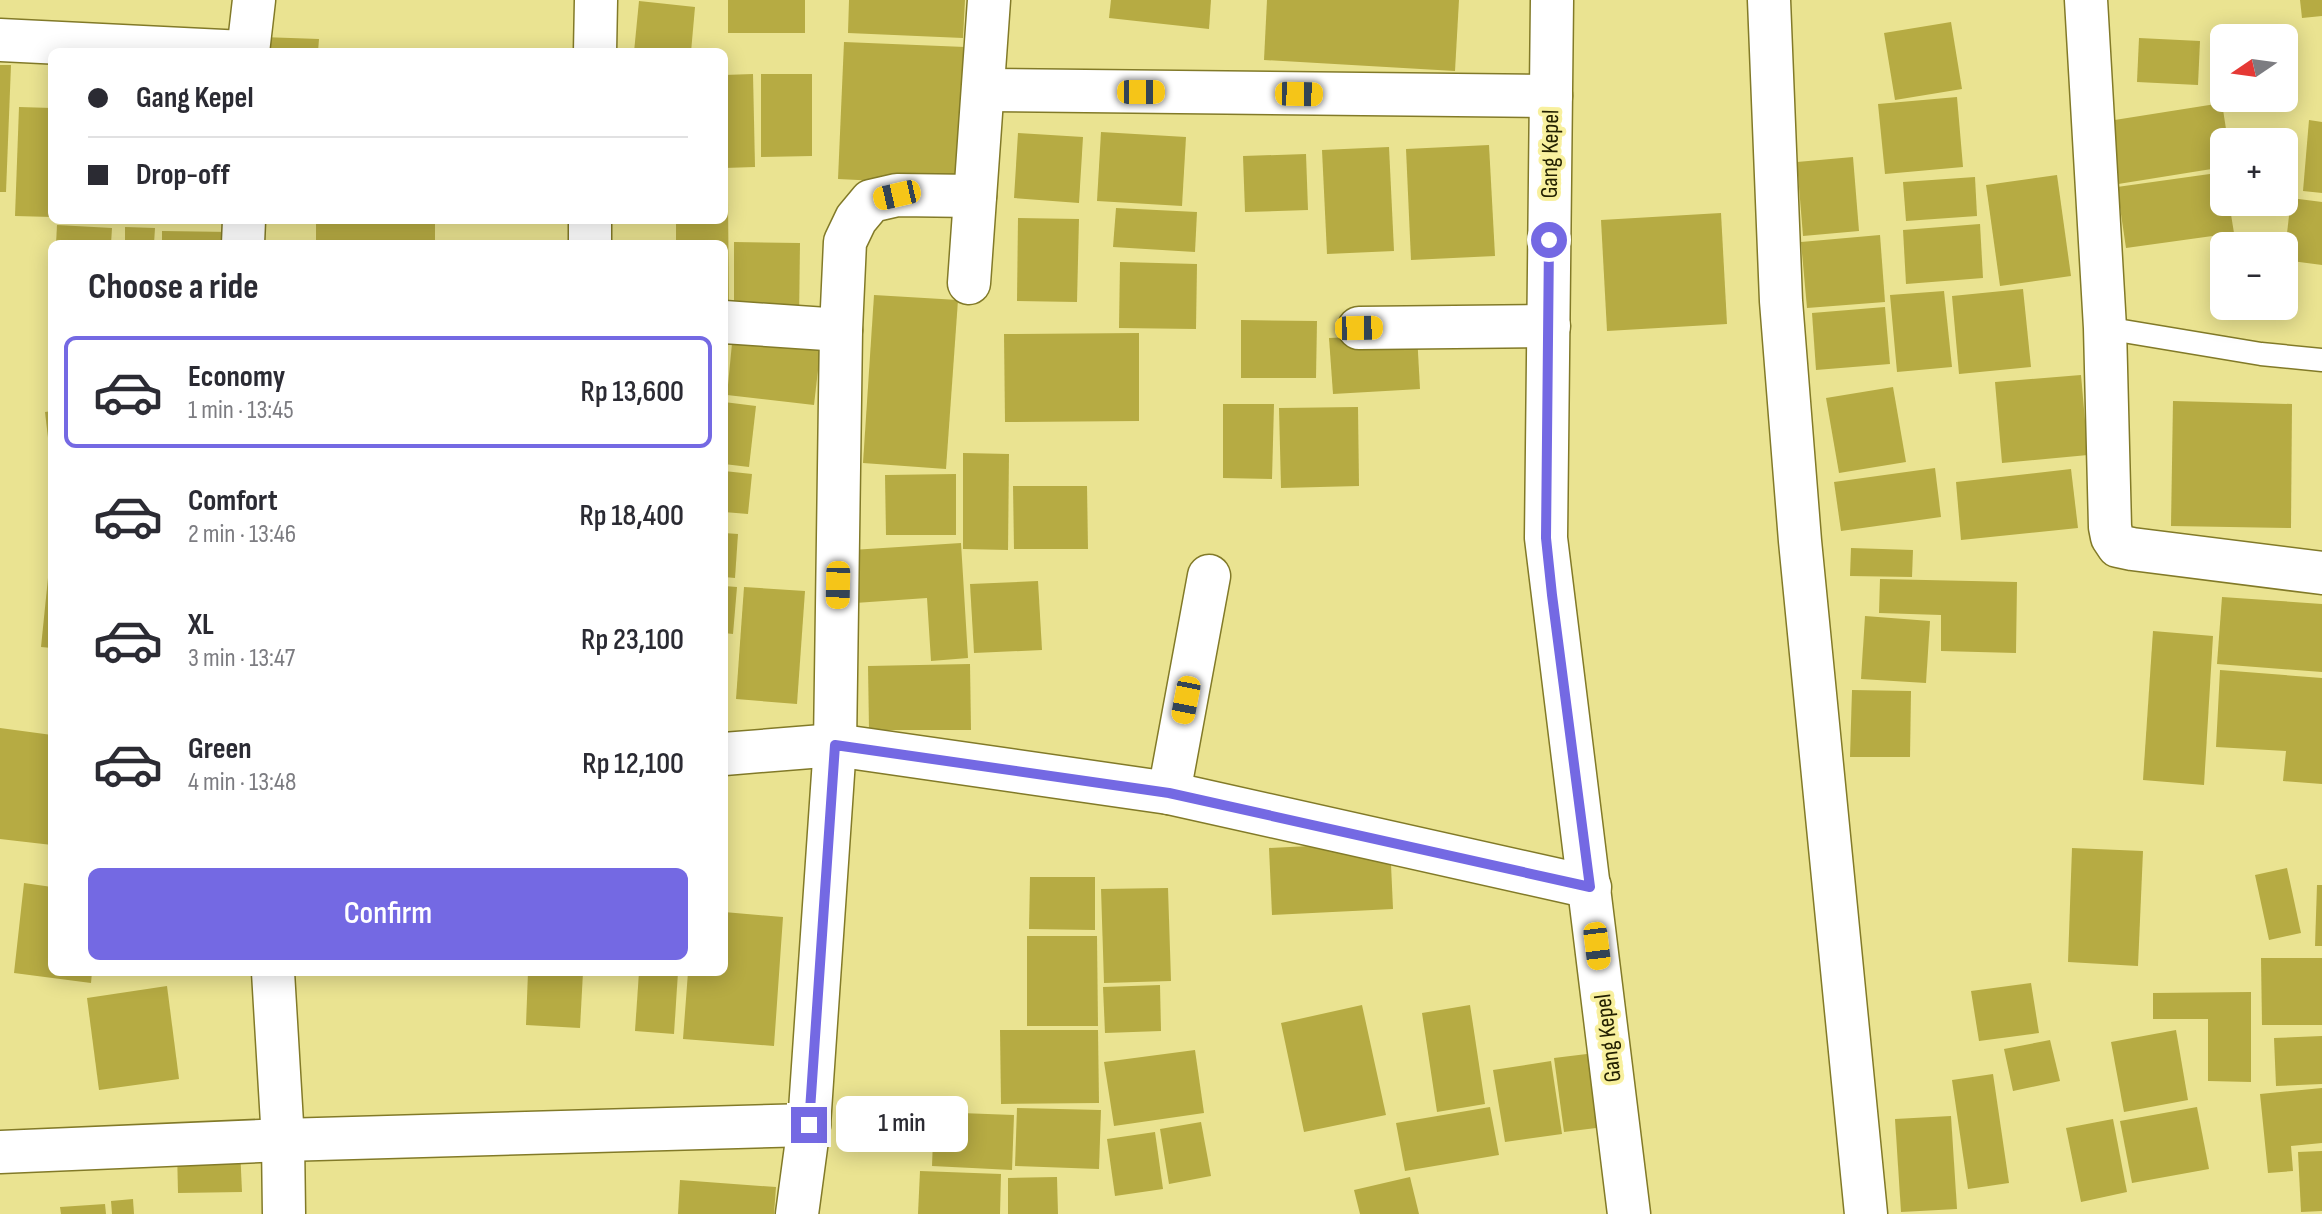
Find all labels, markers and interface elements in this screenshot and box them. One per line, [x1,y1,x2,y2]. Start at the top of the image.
north arrow [2210,24,2298,112]
map controls [2210,24,2298,320]
text: Gang Kepel [136,80,253,116]
car [1117,80,1165,104]
car [1275,82,1323,106]
street label: Gang Kepel [1535,109,1565,199]
button: + [2210,128,2298,216]
text: Drop-off [136,157,230,193]
car [871,178,923,212]
route start [1531,222,1567,258]
button: − [2210,232,2298,320]
text: Choose a ride [88,266,259,309]
car [1335,316,1383,340]
icon: car [92,356,164,428]
text: Economy [188,359,285,395]
text: Rp 13,600 [581,374,684,410]
text: 1 min · 13:45 [188,395,294,426]
icon: car [92,480,164,552]
text: Comfort [188,483,278,519]
text: Rp 18,400 [579,498,684,534]
text: 2 min · 13:46 [188,519,296,550]
car [826,561,850,609]
icon: car [92,604,164,676]
text: XL [188,607,214,643]
text: Rp 23,100 [581,622,684,658]
text: 3 min · 13:47 [188,643,295,674]
car [1170,674,1202,726]
icon: car [92,728,164,800]
text: Green [188,731,252,767]
text: Rp 12,100 [582,746,684,782]
text: 4 min · 13:48 [188,767,296,798]
button: Confirm [88,868,688,960]
car [1582,921,1612,971]
street label: Gang Kepel [1588,992,1628,1084]
callout: 1 min [837,1097,969,1153]
route end [791,1107,827,1143]
text: 1 min [878,1108,926,1139]

